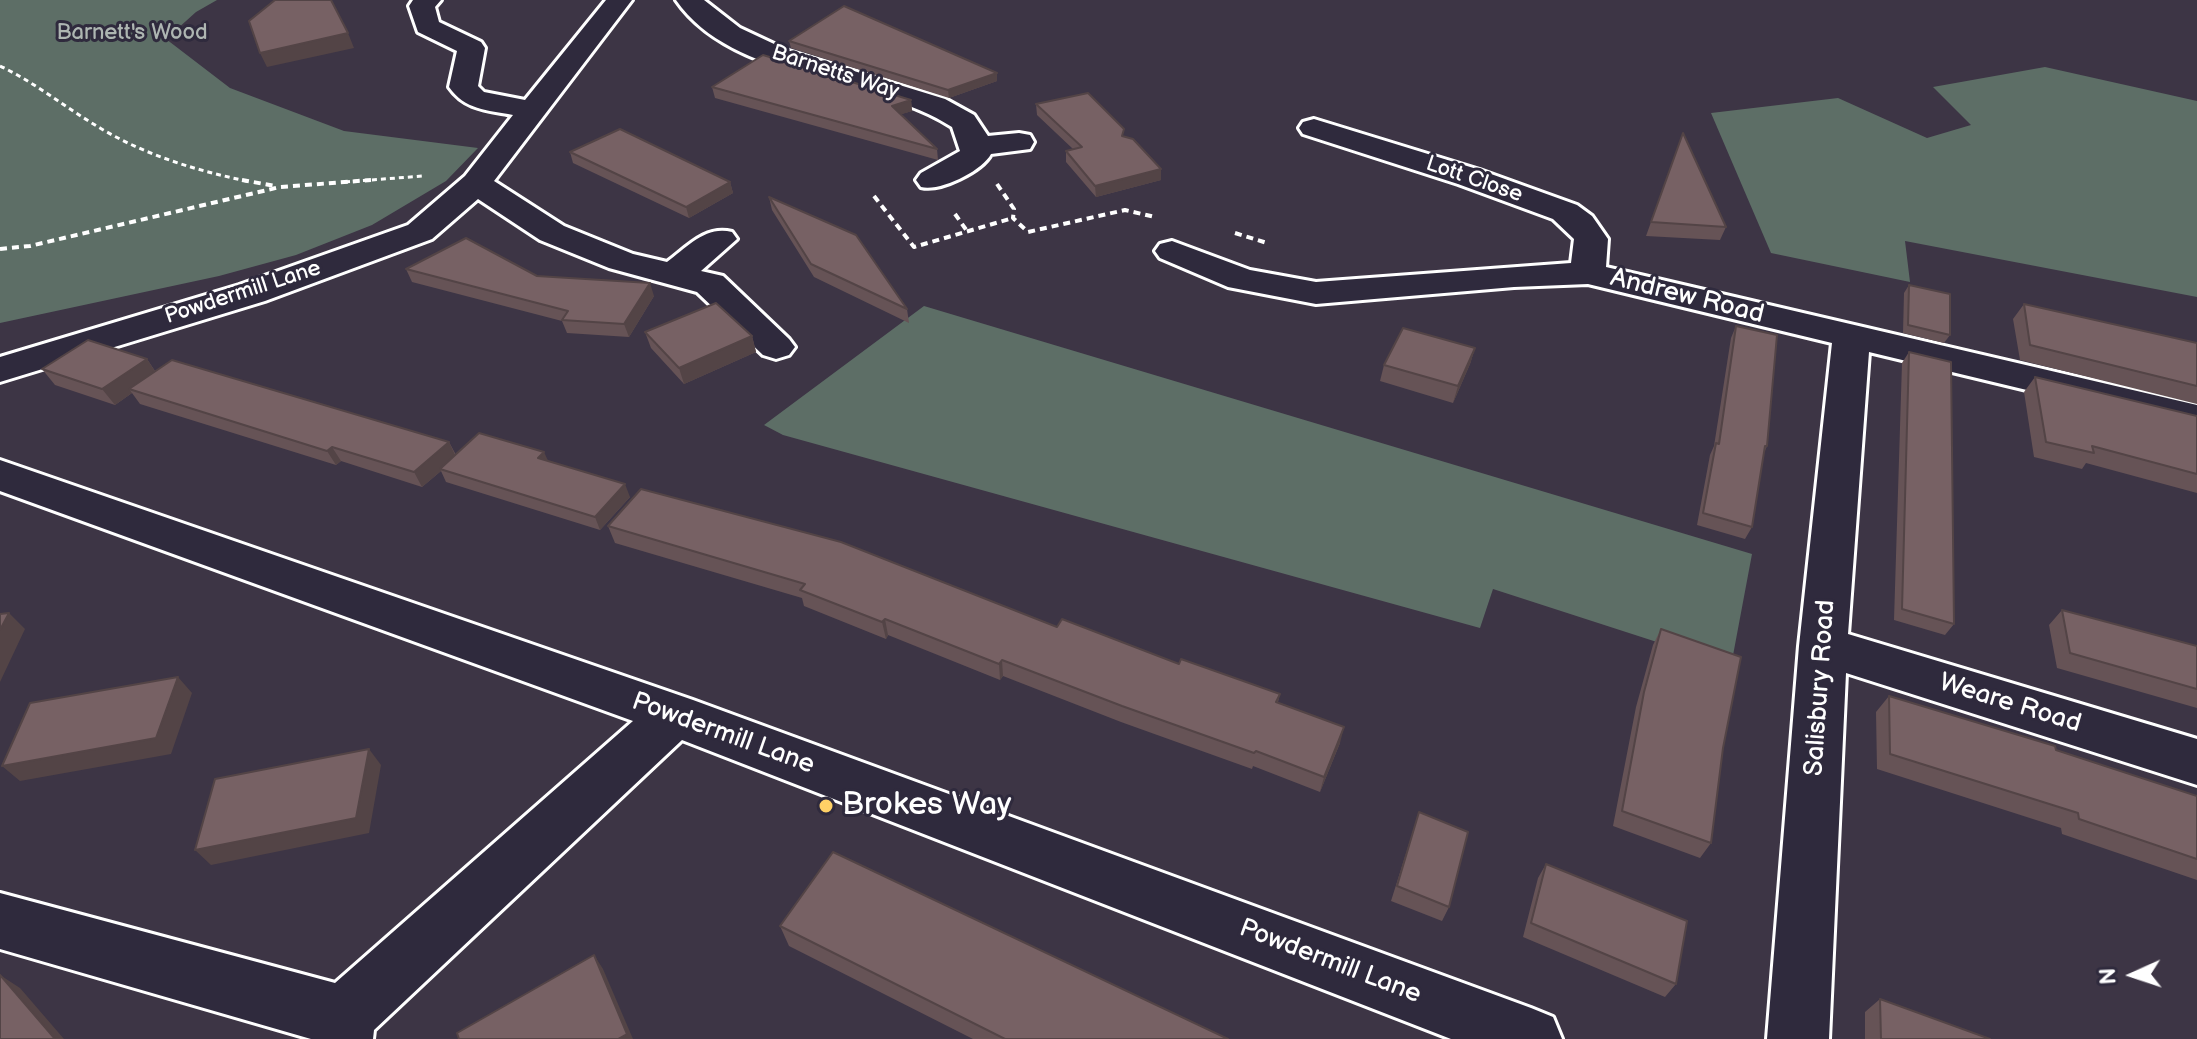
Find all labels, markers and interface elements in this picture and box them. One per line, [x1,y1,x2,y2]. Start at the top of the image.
park label: Barnett's Wood [56,20,208,46]
street label: Barnetts Way [768,40,902,106]
street label: Lott Close [1422,151,1526,209]
street label: Powdermill Lane [162,255,324,331]
street label: Andrew Road [1607,263,1767,331]
street label: Salisbury Road [1799,599,1843,777]
street label: Weare Road [1935,668,2085,740]
street label: Powdermill Lane [627,686,819,782]
place label: Brokes Way [842,787,1012,825]
marker: Brokes Way [817,797,835,815]
street label: Powdermill Lane [1235,913,1425,1011]
north arrow [2093,935,2173,1015]
text: N [2095,967,2122,985]

